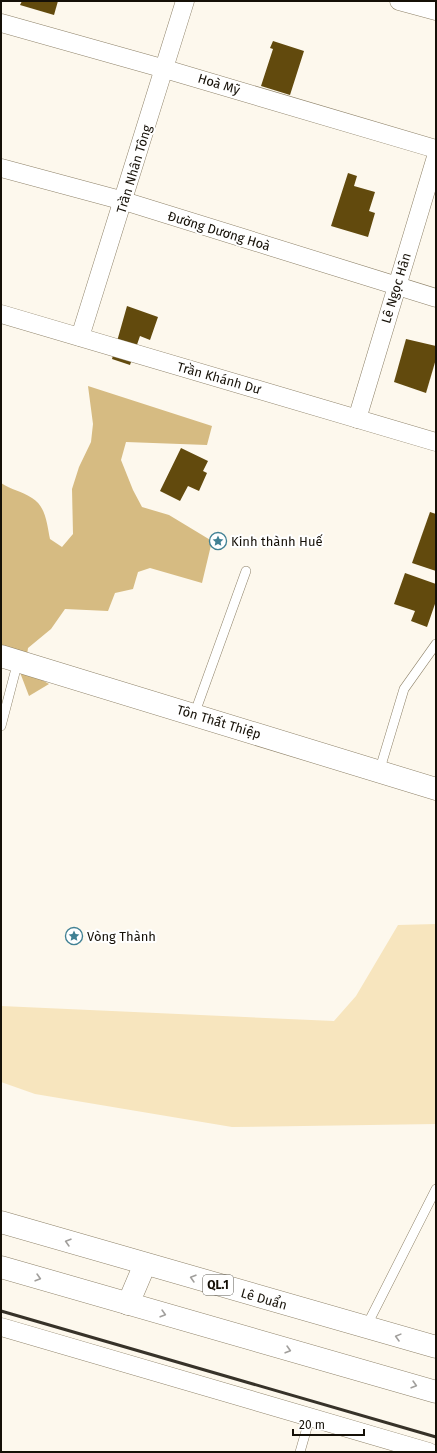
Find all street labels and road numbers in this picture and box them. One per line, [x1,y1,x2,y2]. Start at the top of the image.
street label: Hoà Mỹ [196,70,242,98]
street label: Trần Nhân Tông [113,123,155,215]
street label: Đường Dương Hoà [166,208,272,254]
street label: Lê Ngọc Hân [378,251,414,325]
street label: Trần Khánh Dư [175,359,263,397]
street label: Tôn Thất Thiệp [175,702,263,742]
road number: QL.1 [203,1275,233,1295]
street label: Lê Duẩn [239,1284,289,1313]

